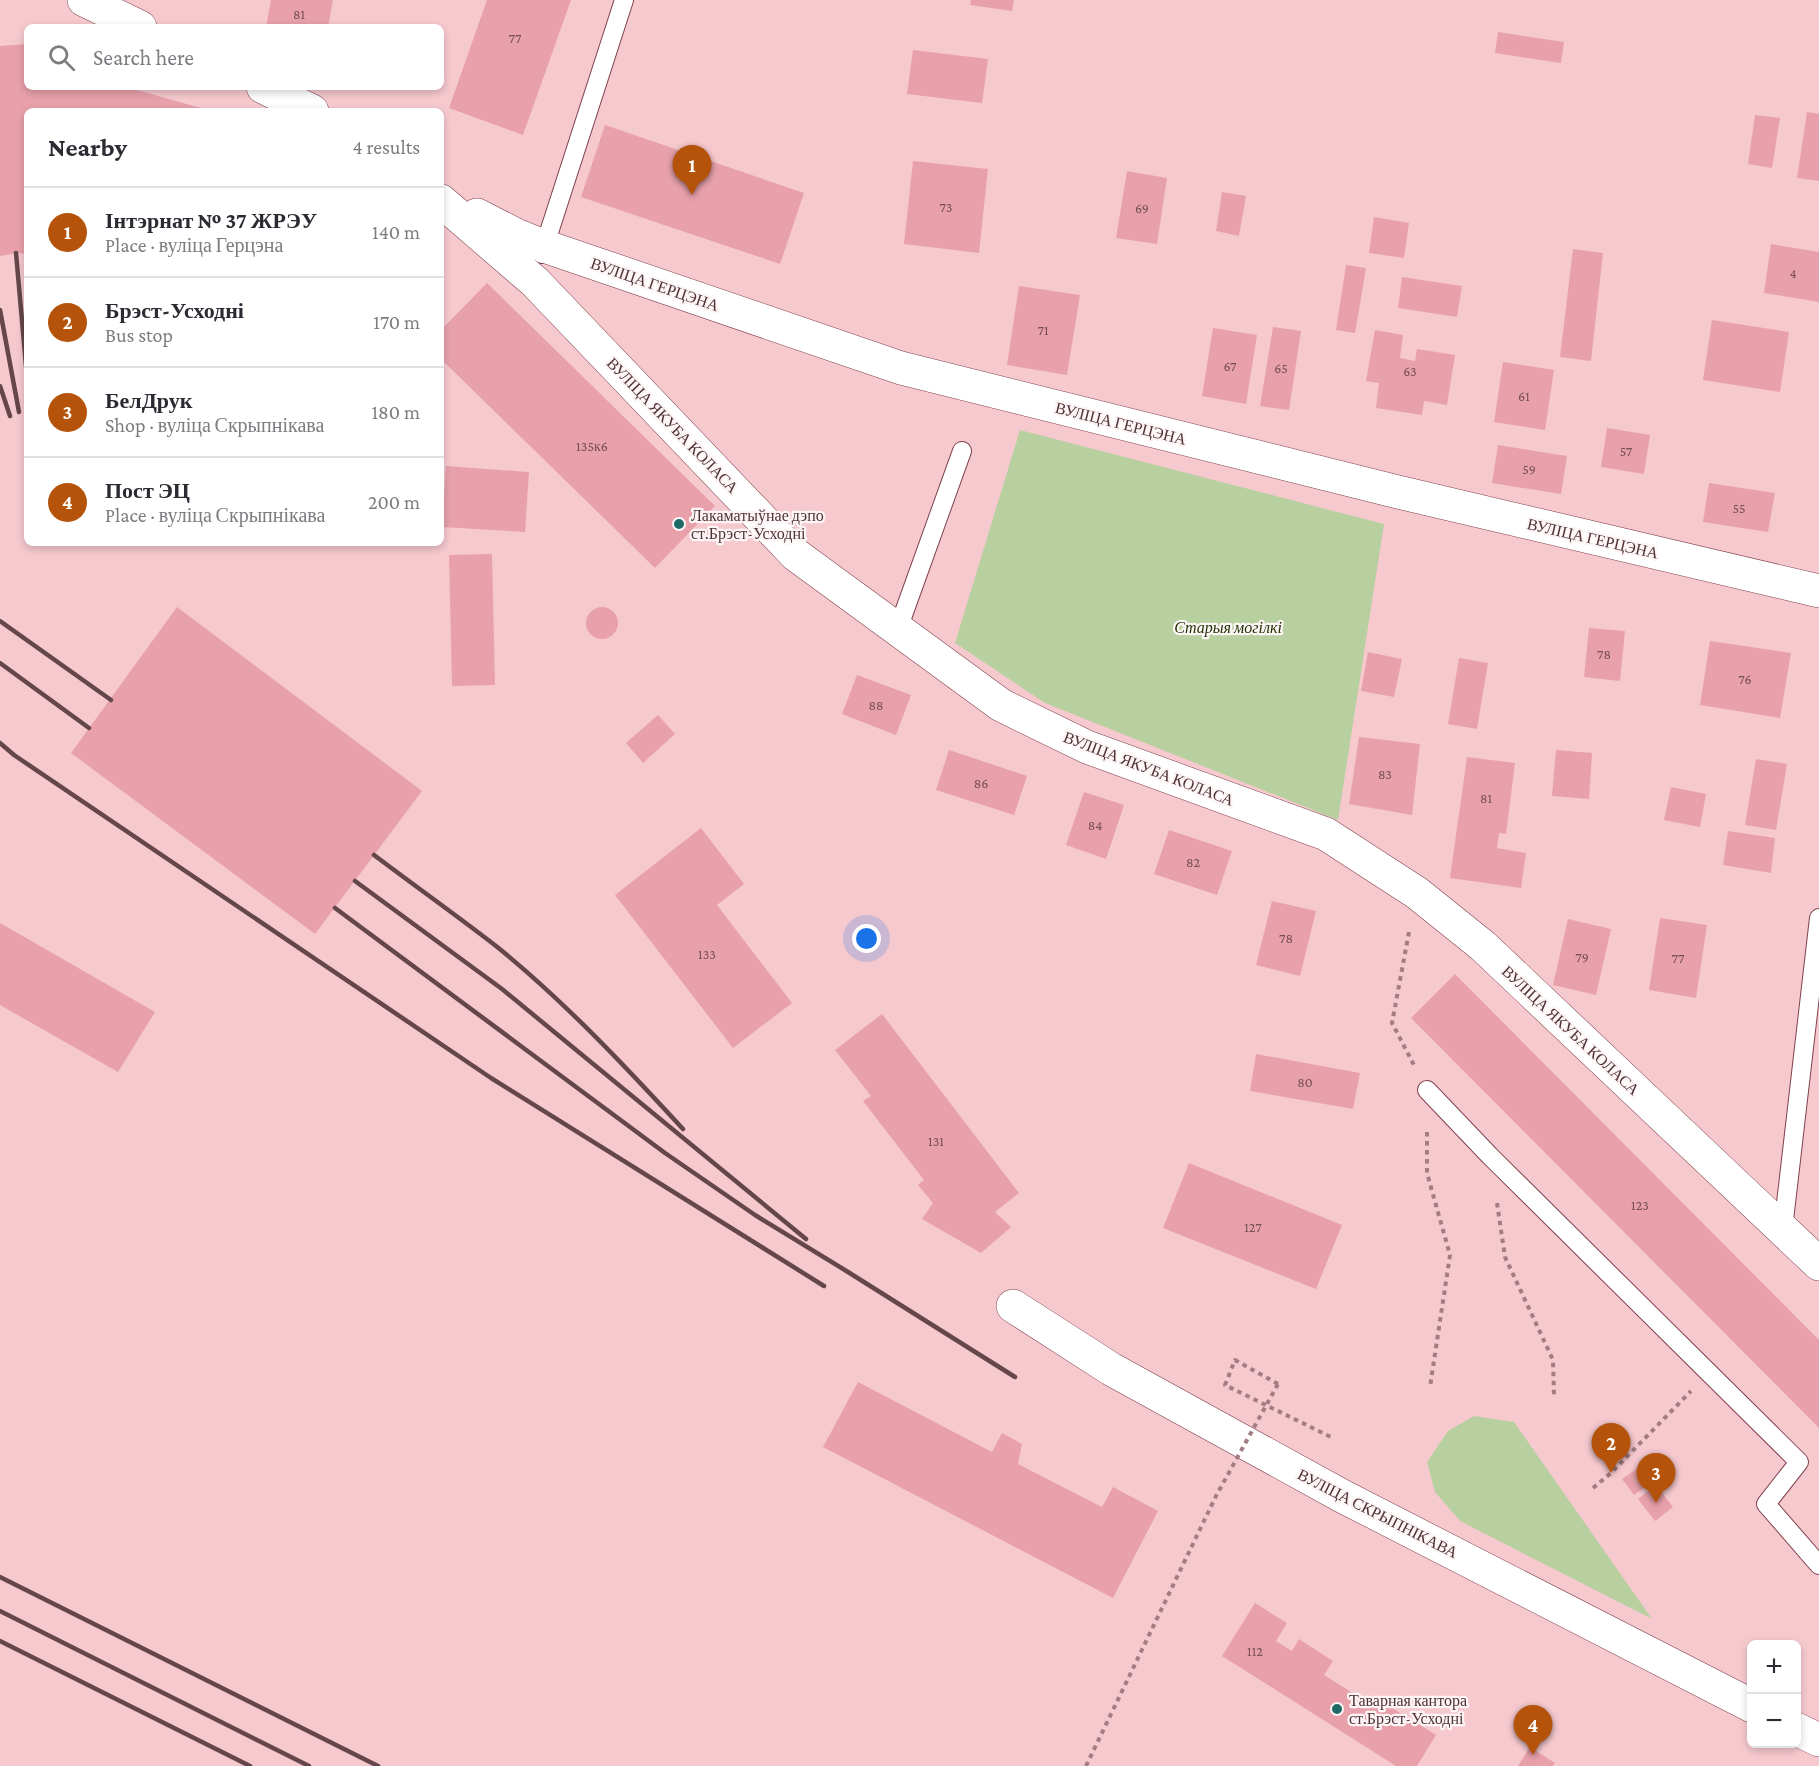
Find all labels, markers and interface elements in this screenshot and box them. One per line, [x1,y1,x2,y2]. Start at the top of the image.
house number: 81 [293,6,305,22]
search box [24,24,444,90]
house number: 77 [509,30,522,46]
icon: search [45,41,78,74]
text: Search here [93,45,194,70]
text: Nearby [48,133,127,162]
text: 4 results [353,136,420,158]
pin: 1 [672,146,712,195]
house number: 73 [940,199,952,215]
house number: 69 [1135,200,1149,216]
text: Інтэрнат № 37 ЖРЭУ [105,208,317,233]
text: 1 [64,221,71,243]
text: 140 m [372,221,420,243]
text: Place · вуліца Герцэна [105,234,283,256]
street label: ВУЛІЦА ГЕРЦЭНА [588,255,722,315]
house number: 4 [1789,265,1797,281]
text: Брэст-Усходні [105,298,244,323]
text: 2 [62,311,73,333]
text: 170 m [373,311,420,333]
house number: 71 [1037,322,1049,338]
text: Bus stop [105,324,173,346]
street label: ВУЛІЦА ЯКУБА КОЛАСА [603,354,742,497]
house number: 67 [1223,358,1237,374]
house number: 65 [1274,360,1288,376]
house number: 63 [1403,363,1417,379]
text: БелДрук [105,388,192,413]
house number: 61 [1518,388,1530,404]
street label: ВУЛІЦА ГЕРЦЭНА [1053,399,1189,449]
text: 3 [63,401,72,423]
text: 180 m [371,401,420,423]
text: Shop · вуліца Скрыпнікава [105,414,324,436]
house number: 135к6 [576,438,608,454]
house number: 57 [1620,443,1633,459]
house number: 59 [1522,461,1536,477]
text: Пост ЭЦ [105,478,190,503]
text: 4 [62,491,73,513]
text: 200 m [368,491,420,513]
house number: 55 [1732,500,1746,516]
text: Place · вуліца Скрыпнікава [105,504,325,526]
place label: Лакаматыўнае дэпо ст.Брэст-Усходні [691,507,824,543]
street label: ВУЛІЦА ГЕРЦЭНА [1525,515,1661,563]
marker: Лакаматыўнае дэпо ст.Брэст-Усходні [672,517,686,531]
park label: Старыя могілкі [1174,619,1282,637]
house number: 78 [1597,646,1611,662]
house number: 76 [1738,671,1752,687]
house number: 88 [868,697,884,713]
street label: ВУЛІЦА ЯКУБА КОЛАСА [1061,728,1237,810]
house number: 83 [1378,766,1392,782]
house number: 86 [974,775,988,791]
house number: 81 [1480,790,1492,806]
house number: 84 [1088,817,1102,833]
house number: 82 [1186,854,1200,870]
your location [852,924,881,953]
house number: 78 [1279,930,1293,946]
house number: 133 [698,946,716,962]
house number: 79 [1575,949,1589,965]
house number: 77 [1672,950,1685,966]
street label: ВУЛІЦА ЯКУБА КОЛАСА [1498,962,1643,1099]
house number: 80 [1297,1074,1313,1090]
house number: 131 [928,1133,944,1149]
house number: 123 [1631,1197,1649,1213]
house number: 127 [1244,1219,1262,1235]
pin: 2 [1592,1424,1630,1473]
pin: 3 [1636,1454,1676,1503]
street label: ВУЛІЦА СКРЫПНІКАВА [1294,1466,1461,1562]
map controls [1747,1640,1801,1748]
button: + [1747,1640,1801,1694]
house number: 112 [1247,1643,1263,1659]
place label: Таварная кантора ст.Брэст-Усходні [1349,1692,1467,1728]
button: − [1747,1694,1801,1748]
marker: Таварная кантора ст.Брэст-Усходні [1330,1702,1344,1716]
pin: 4 [1514,1706,1552,1755]

